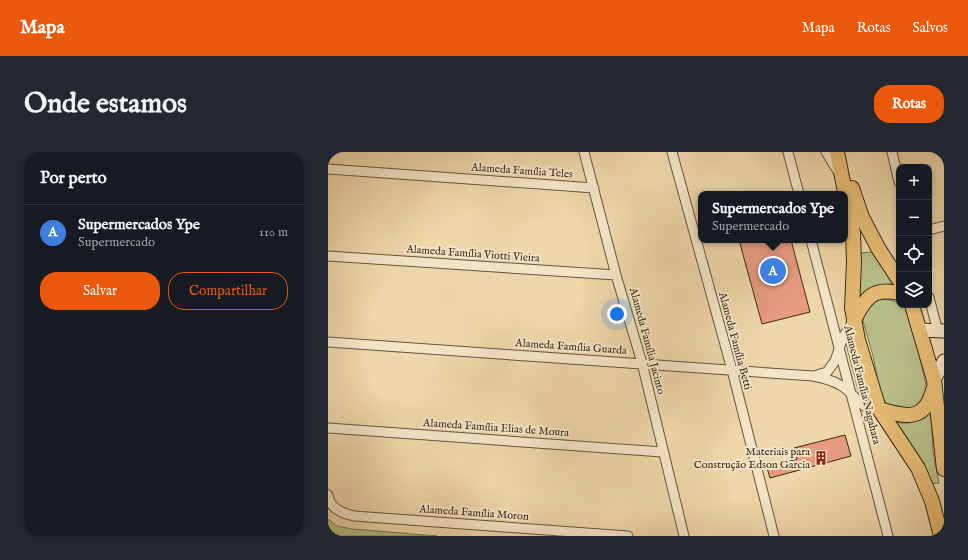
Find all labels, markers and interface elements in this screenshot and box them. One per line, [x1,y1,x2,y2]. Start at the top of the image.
text: Mapa [20,16,65,40]
text: Mapa [802,19,835,37]
text: Rotas [857,19,891,37]
text: Salvos [913,19,948,37]
button: Rotas [874,85,944,123]
text: Onde estamos [24,87,187,122]
street label: Alameda Família Teles [470,160,573,182]
map controls [896,164,932,308]
button: + [896,164,932,200]
text: Por perto [40,168,107,189]
popup [698,191,848,243]
text: Supermercados Ype [712,199,834,218]
button: − [896,200,932,236]
text: Supermercados Ype [78,215,200,234]
text: Supermercado [712,218,789,235]
text: A [49,224,57,241]
text: 110 m [259,224,288,241]
text: Supermercado [78,234,155,251]
button: locate [896,236,932,272]
street label: Alameda Família Viotti Vieira [405,242,540,266]
pin: A [760,256,786,286]
button: Salvar [40,272,160,310]
button: Compartilhar [168,272,288,310]
button: layers [896,272,932,308]
street label: Alameda Família Jacinto [626,285,668,396]
street label: Alameda Família Betti [715,290,755,391]
your location [607,304,627,324]
street label: Alameda Família Nagahara [840,323,884,446]
street label: Alameda Família Guarda [514,336,627,358]
street label: Alameda Família Elias de Moura [421,416,570,440]
place label: Materiais para Construção Edson Garcia [694,445,810,472]
building icon: Materiais para Construção Edson Garcia [813,450,829,466]
street label: Alameda Família Moron [418,502,529,524]

